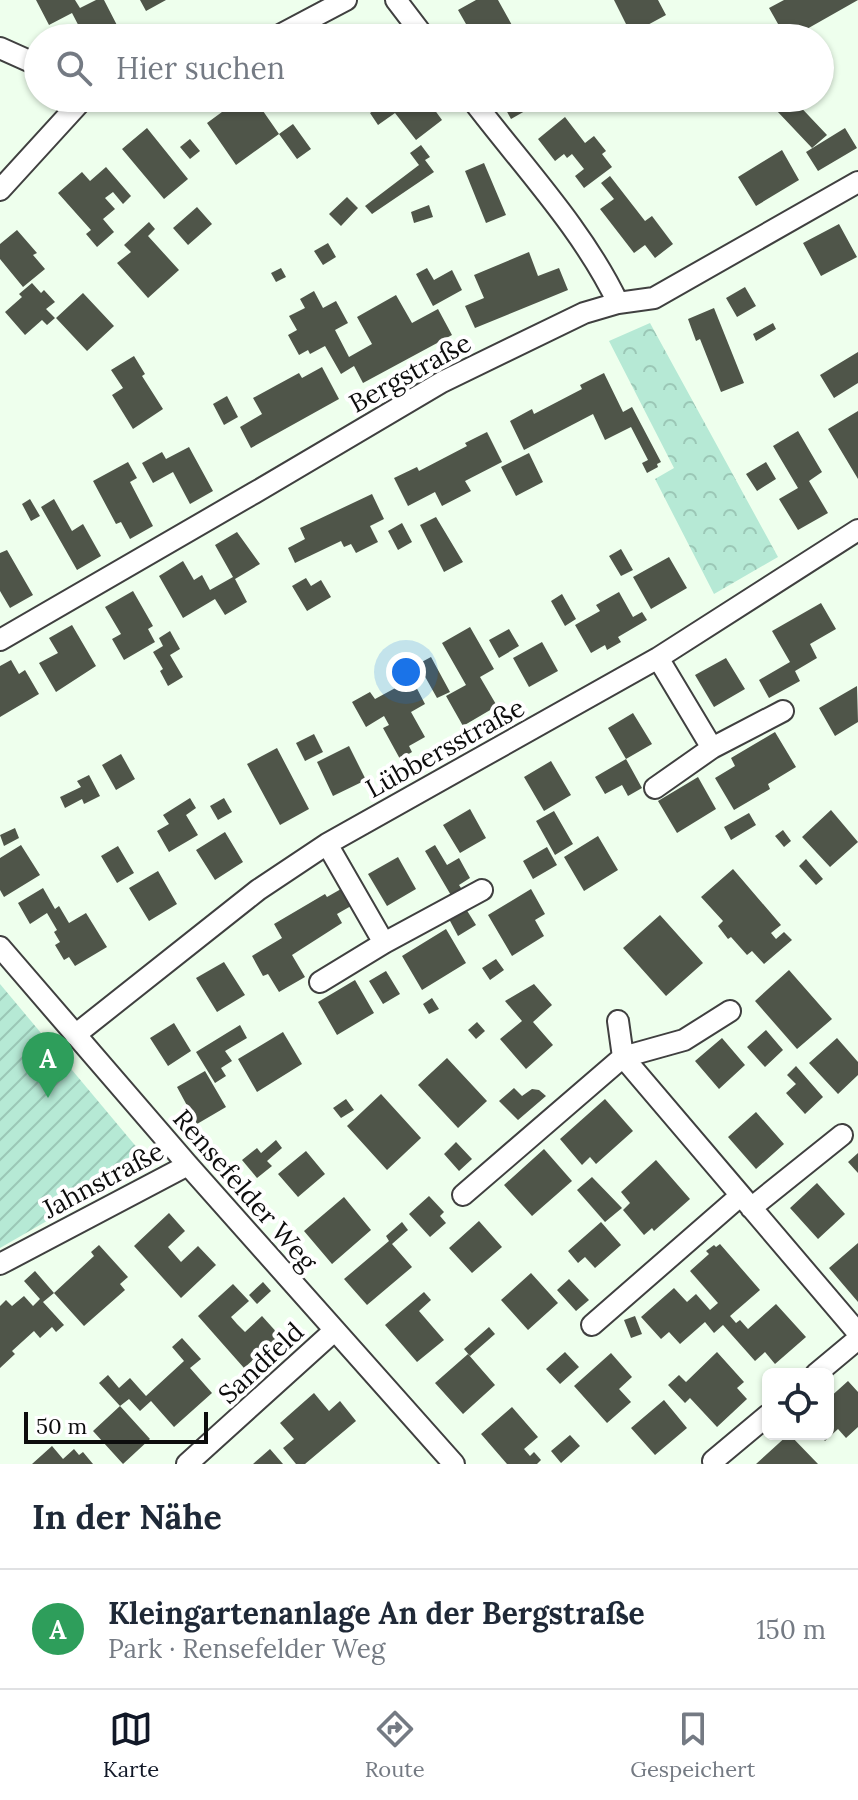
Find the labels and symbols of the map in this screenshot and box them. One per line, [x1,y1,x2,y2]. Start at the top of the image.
street label: Bergstraße [343,326,476,420]
your location [386,652,426,692]
street label: Lübbersstraße [360,690,530,805]
pin: A [22,1032,74,1098]
street label: Rensefelder Weg [166,1102,325,1278]
street label: Jahnstraße [36,1134,169,1226]
street label: Sandfeld [211,1315,310,1410]
scale bar [24,1408,208,1444]

